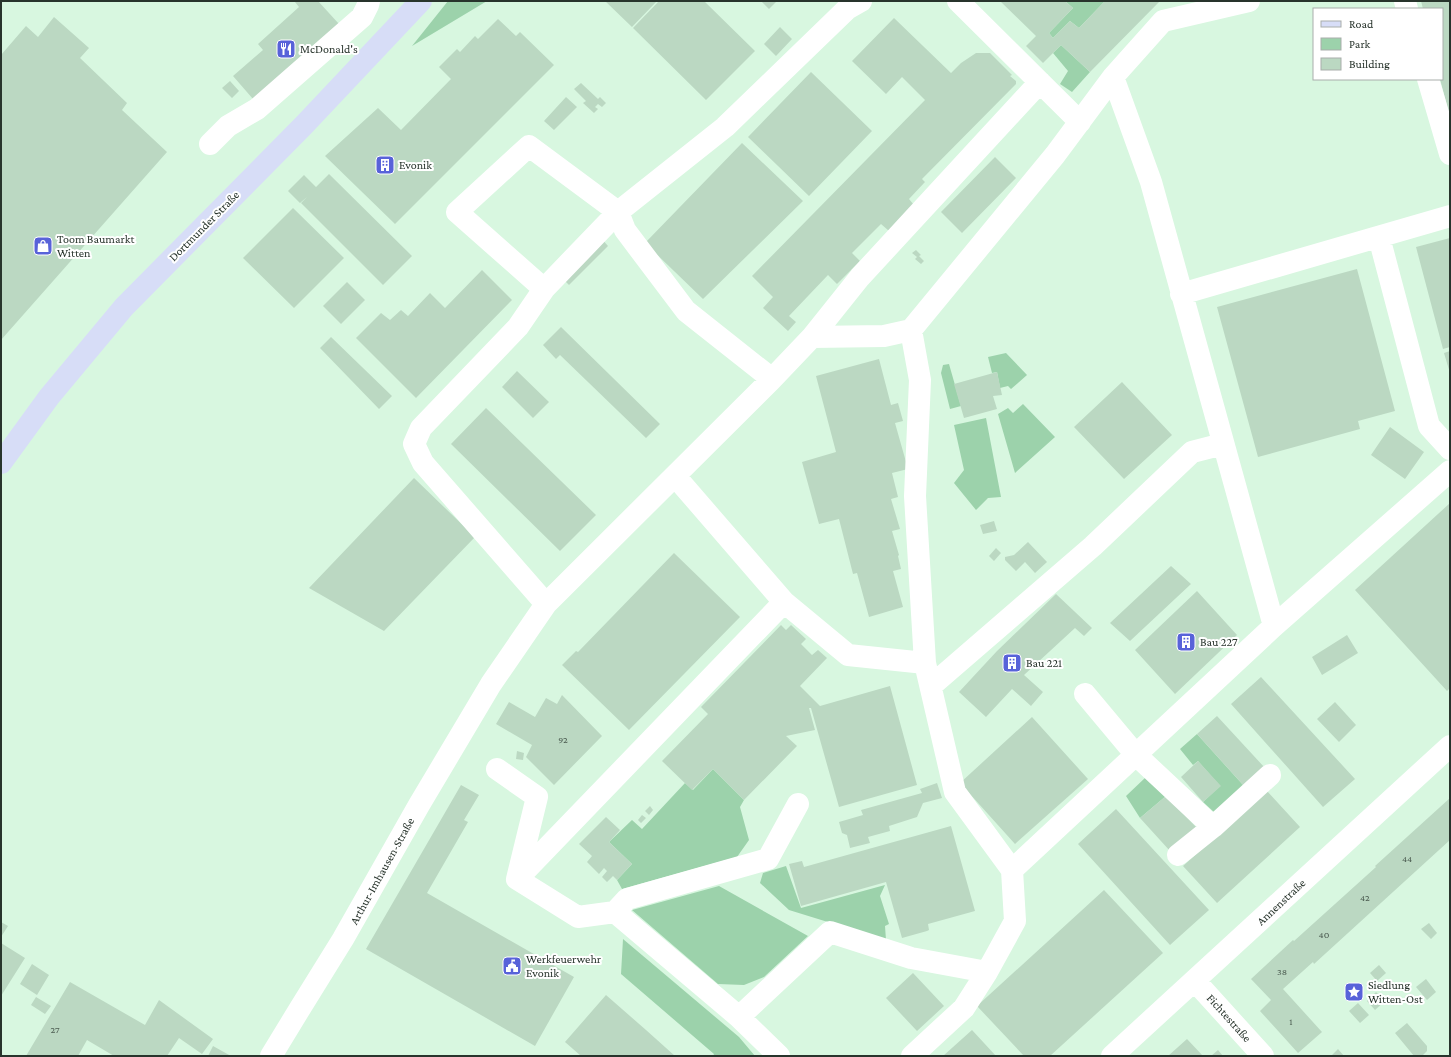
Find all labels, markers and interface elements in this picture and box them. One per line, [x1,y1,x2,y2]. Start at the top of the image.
legend [1313,8,1443,80]
text: Road [1349,17,1374,31]
text: Park [1349,37,1371,51]
restaurant icon: McDonald's [275,38,297,60]
place label: McDonald's [300,42,358,56]
text: Building [1349,57,1390,71]
building icon: Evonik [374,154,396,176]
place label: Evonik [399,158,432,172]
street label: Dortmunder Straße [166,188,242,264]
place label: Toom Baumarkt Witten [57,232,135,260]
shop icon: Toom Baumarkt Witten [32,235,54,257]
building icon: Bau 227 [1175,631,1197,653]
place label: Bau 227 [1200,635,1238,649]
building icon: Bau 221 [1001,652,1023,674]
place label: Bau 221 [1026,656,1062,670]
house number: 92 [558,734,568,745]
street label: Arthur-Imhausen-Straße [347,815,417,927]
house number: 44 [1402,853,1412,864]
street label: Annenstraße [1254,876,1308,928]
house number: 42 [1360,892,1370,903]
house number: 40 [1319,929,1330,940]
place label: Werkfeuerwehr Evonik [526,952,602,980]
public building icon: Werkfeuerwehr Evonik [501,955,523,977]
house number: 38 [1277,966,1287,977]
place label: Siedlung Witten-Ost [1368,978,1424,1006]
place icon: Siedlung Witten-Ost [1343,981,1365,1003]
street label: Fichtestraße [1204,991,1254,1045]
house number: 1 [1289,1016,1293,1027]
house number: 27 [50,1024,60,1035]

